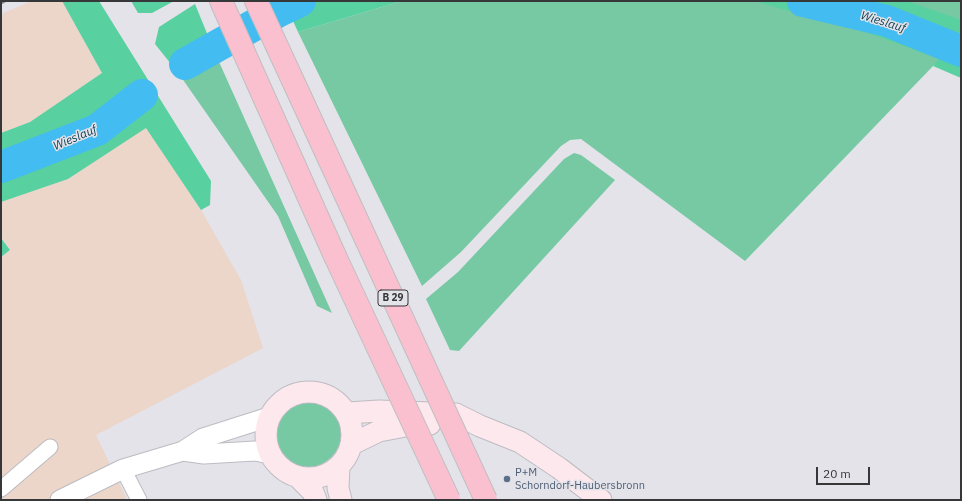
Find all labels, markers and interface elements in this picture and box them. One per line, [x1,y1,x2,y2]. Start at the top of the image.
water label: Wieslauf [859,8,907,36]
water label: Wieslauf [51,122,99,154]
road number: B 29 [378,290,408,306]
scale bar [818,459,872,485]
place label: P+M Schorndorf-Haubersbronn [515,466,645,492]
text: 20 m [823,466,851,481]
marker: P+M Schorndorf-Haubersbronn [502,474,512,484]

